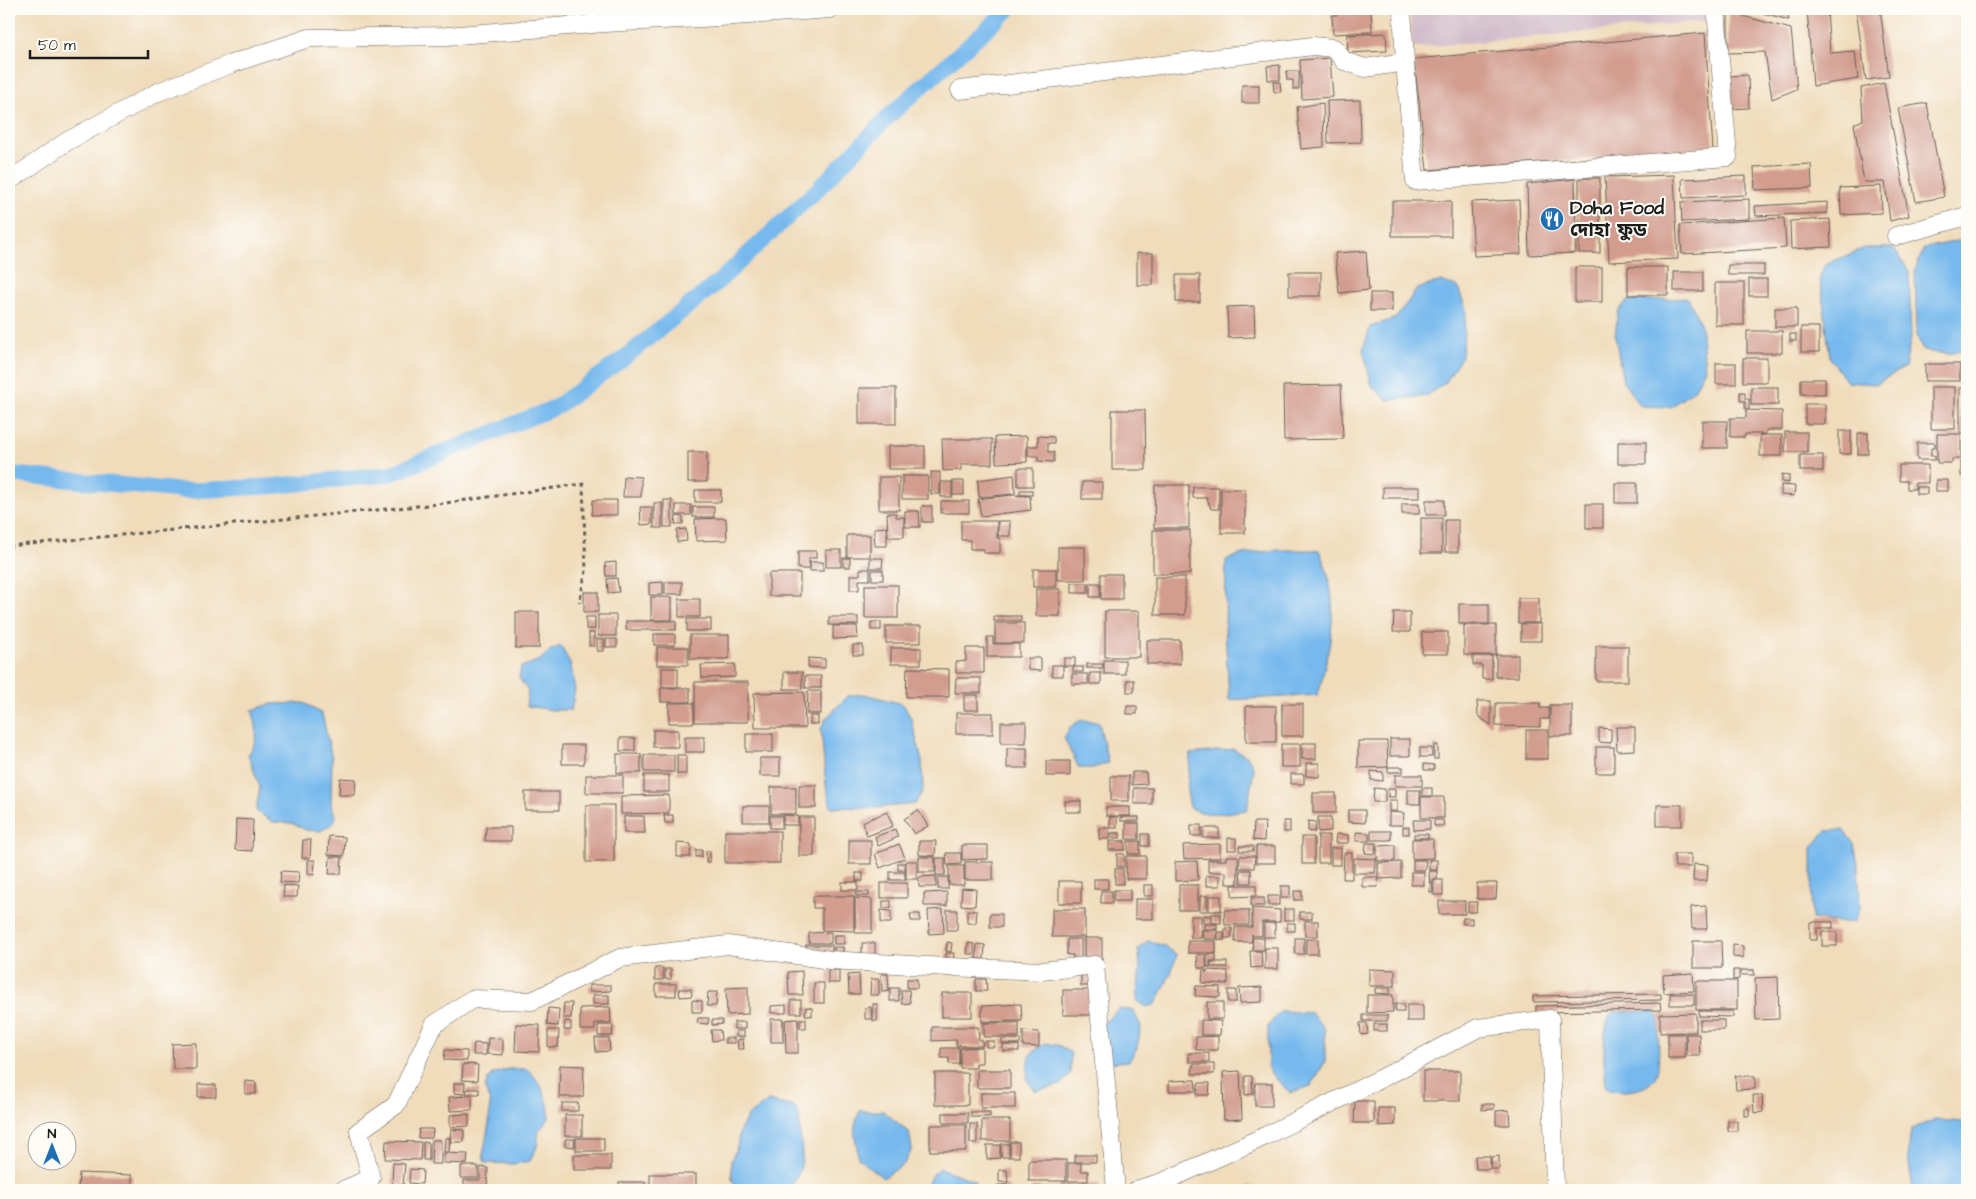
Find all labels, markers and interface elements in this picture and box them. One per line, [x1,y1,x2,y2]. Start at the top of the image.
scale bar [30,28,148,60]
text: 50 m [38,35,76,56]
place label: Doha Food দোহা ফুড [1570,195,1664,244]
restaurant icon: Doha Food দোহা ফুড [1539,206,1565,232]
north arrow [28,1122,78,1172]
text: N [48,1124,57,1144]

